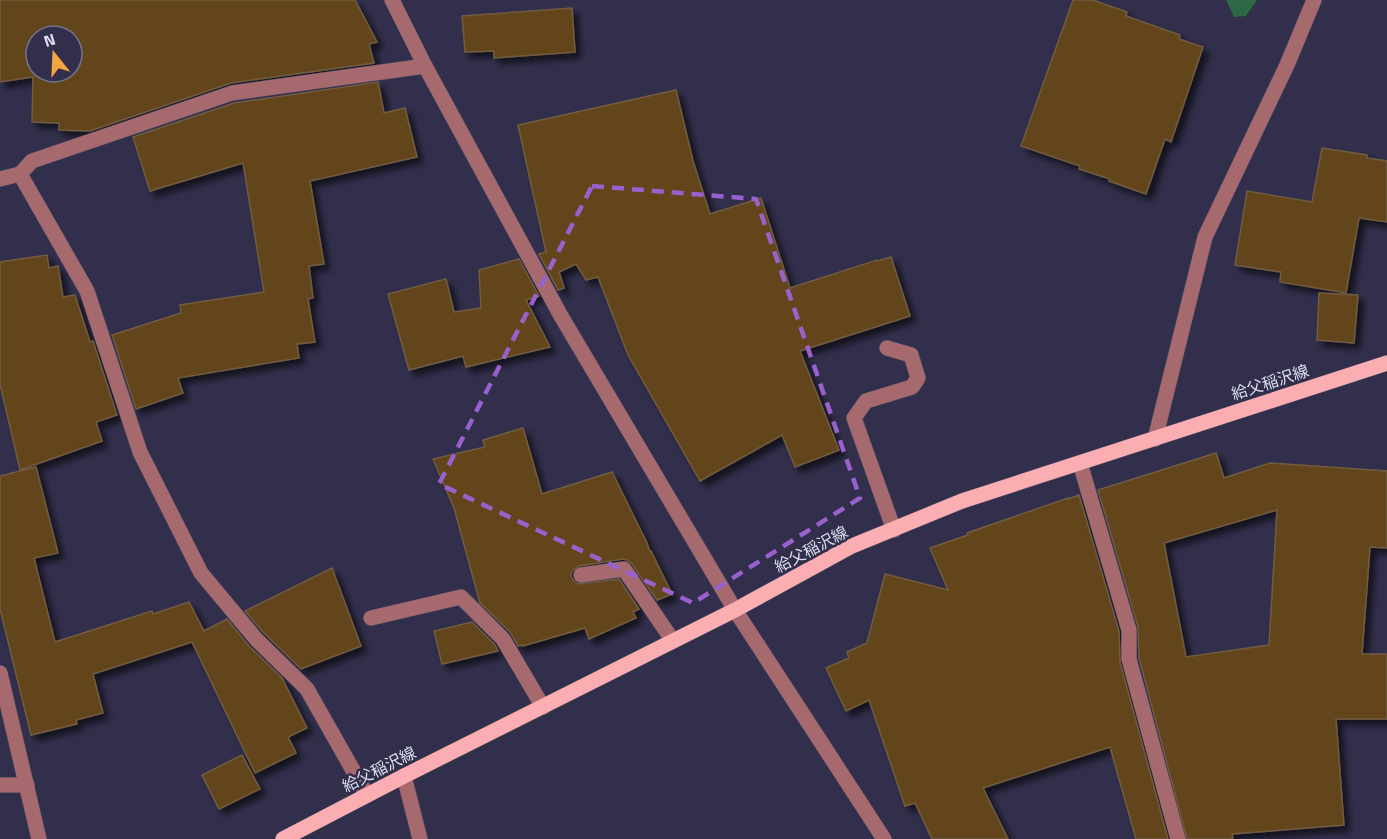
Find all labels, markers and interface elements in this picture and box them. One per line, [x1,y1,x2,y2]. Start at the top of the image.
north arrow [24,24,84,84]
text: N [40,27,58,53]
street label: 給父稲沢線 [1228,358,1312,406]
street label: 給父稲沢線 [770,520,852,578]
street label: 給父稲沢線 [338,740,420,798]

